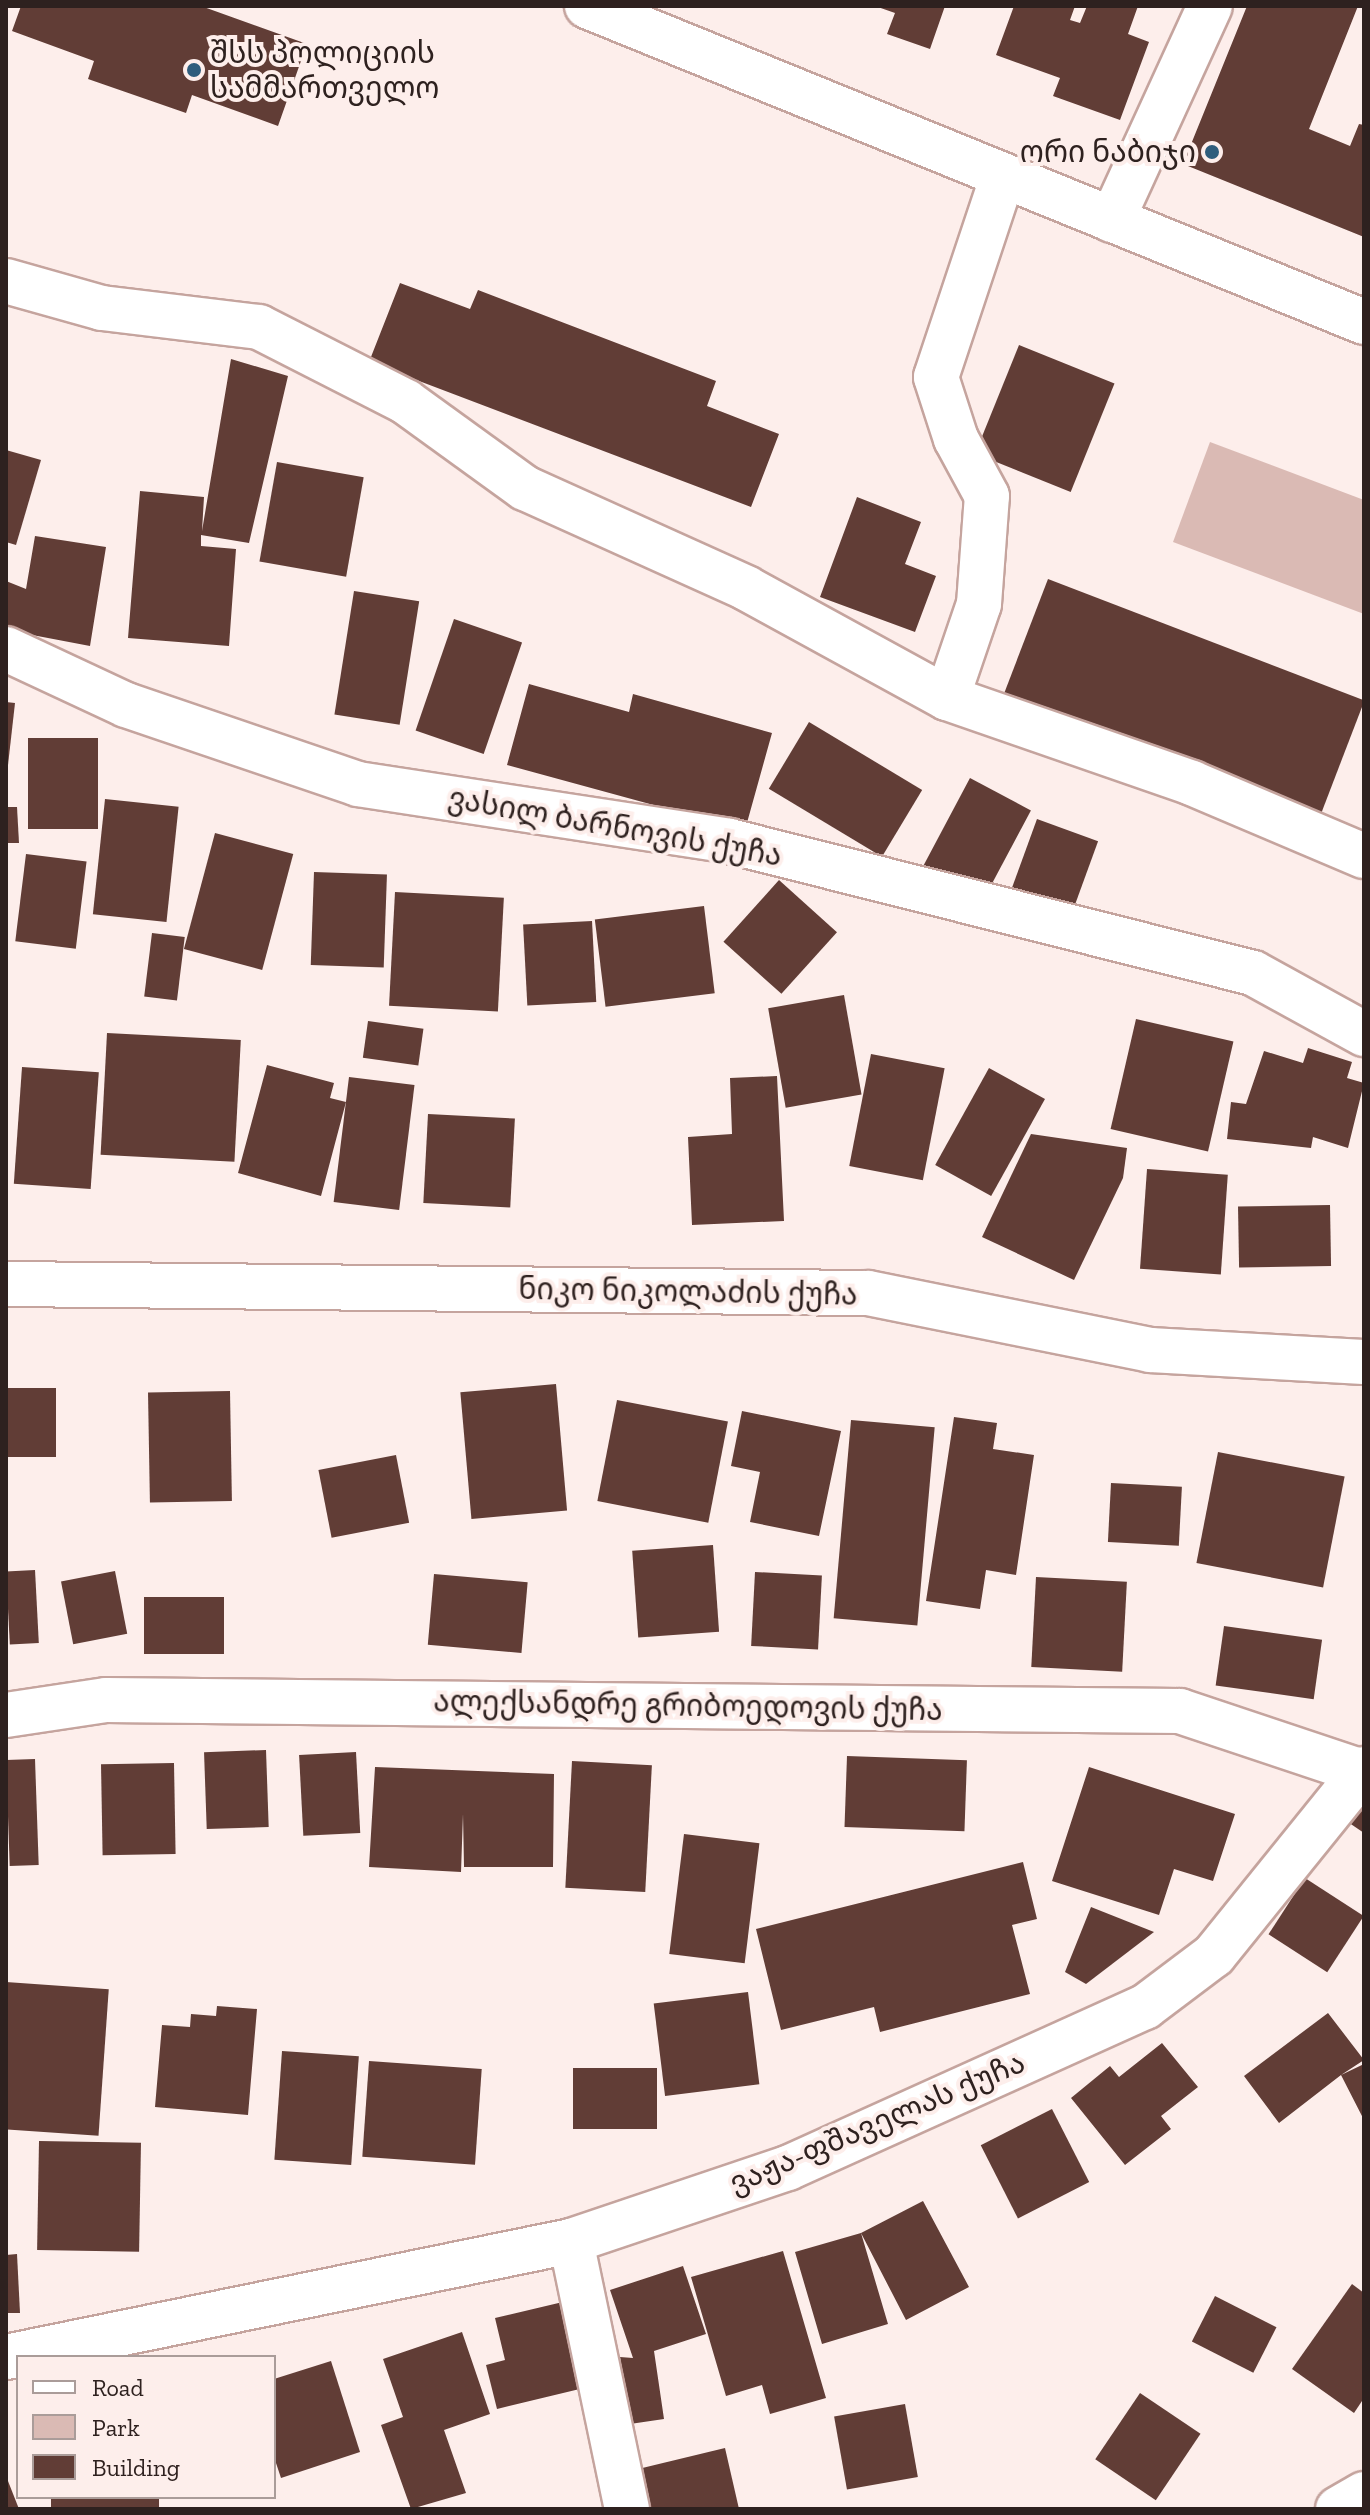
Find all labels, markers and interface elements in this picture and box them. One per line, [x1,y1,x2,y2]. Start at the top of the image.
place label: შსს პოლიციის სამმართველო [210,35,439,106]
marker: შსს პოლიციის სამმართველო [185,61,203,79]
place label: ორი ნაბიჯი [1020,134,1196,170]
marker: ორი ნაბიჯი [1203,143,1221,161]
street label: ვასილ ბარნოვის ქუჩა [445,780,785,874]
street label: ნიკო ნიკოლაძის ქუჩა [518,1271,858,1313]
street label: ალექსანდრე გრიბოედოვის ქუჩა [433,1684,943,1728]
street label: ვაჟა-ფშაველას ქუჩა [724,2044,1030,2202]
legend [16,2355,276,2499]
text: Road [92,2373,144,2402]
text: Park [92,2413,140,2442]
text: Building [92,2453,180,2482]

